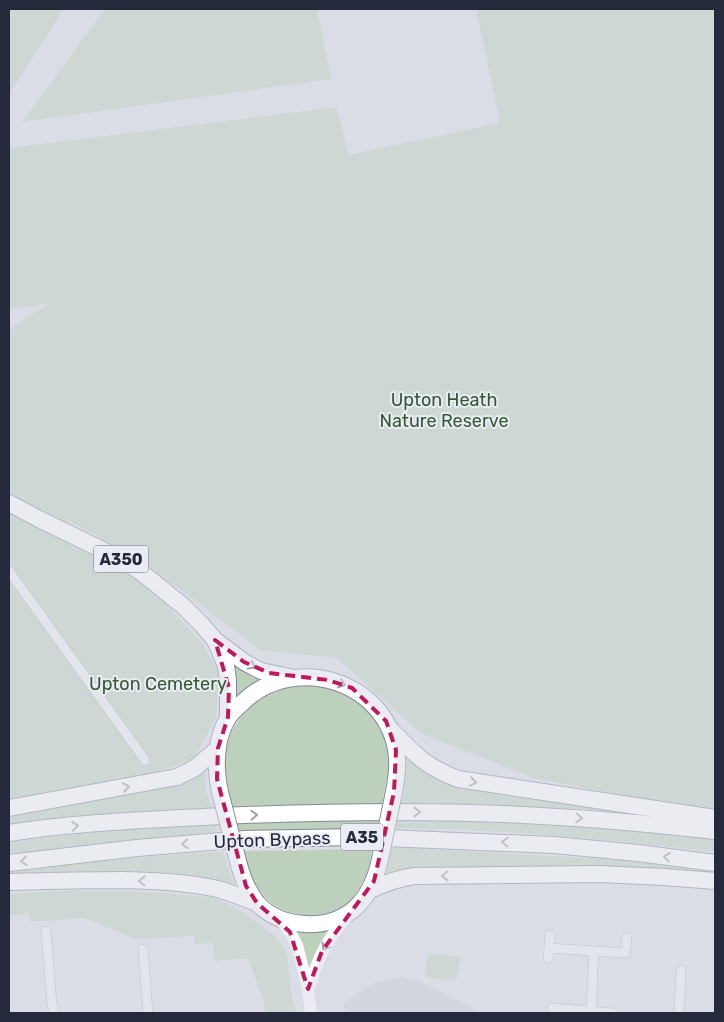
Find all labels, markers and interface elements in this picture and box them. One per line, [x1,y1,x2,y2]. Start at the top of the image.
park label: Upton Heath Nature Reserve [380,389,508,432]
road number: A350 [94,546,148,572]
one-way arrow [246,660,255,670]
park label: Upton Cemetery [89,673,227,695]
one-way arrow [337,678,346,689]
one-way arrow [469,776,477,786]
one-way arrow [121,782,130,792]
one-way arrow [413,807,421,817]
one-way arrow [251,809,259,820]
one-way arrow [575,812,583,823]
one-way arrow [71,821,79,832]
road number: A35 [341,824,383,850]
street label: Upton Bypass [213,827,331,853]
one-way arrow [501,837,509,848]
one-way arrow [181,838,189,849]
one-way arrow [663,852,671,863]
one-way arrow [20,855,28,866]
one-way arrow [441,871,448,881]
one-way arrow [137,875,145,886]
one-way arrow [321,941,331,950]

